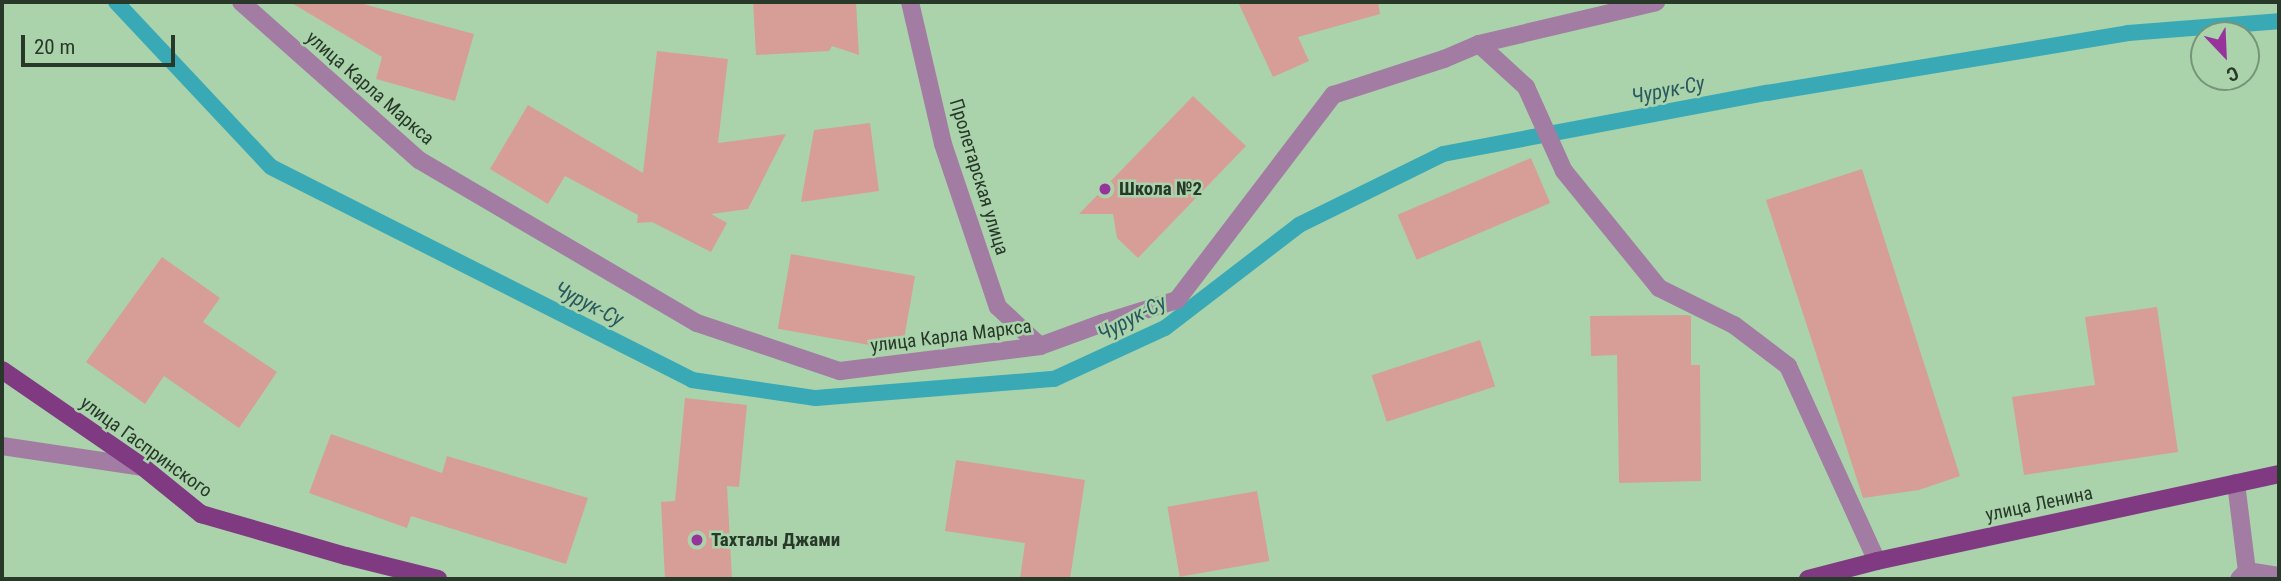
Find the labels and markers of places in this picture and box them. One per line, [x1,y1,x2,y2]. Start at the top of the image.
place label: Школа №2 [1119,178,1202,200]
marker: Школа №2 [1097,181,1113,197]
place label: Тахталы Джами [711,529,840,551]
marker: Тахталы Джами [689,532,705,548]

